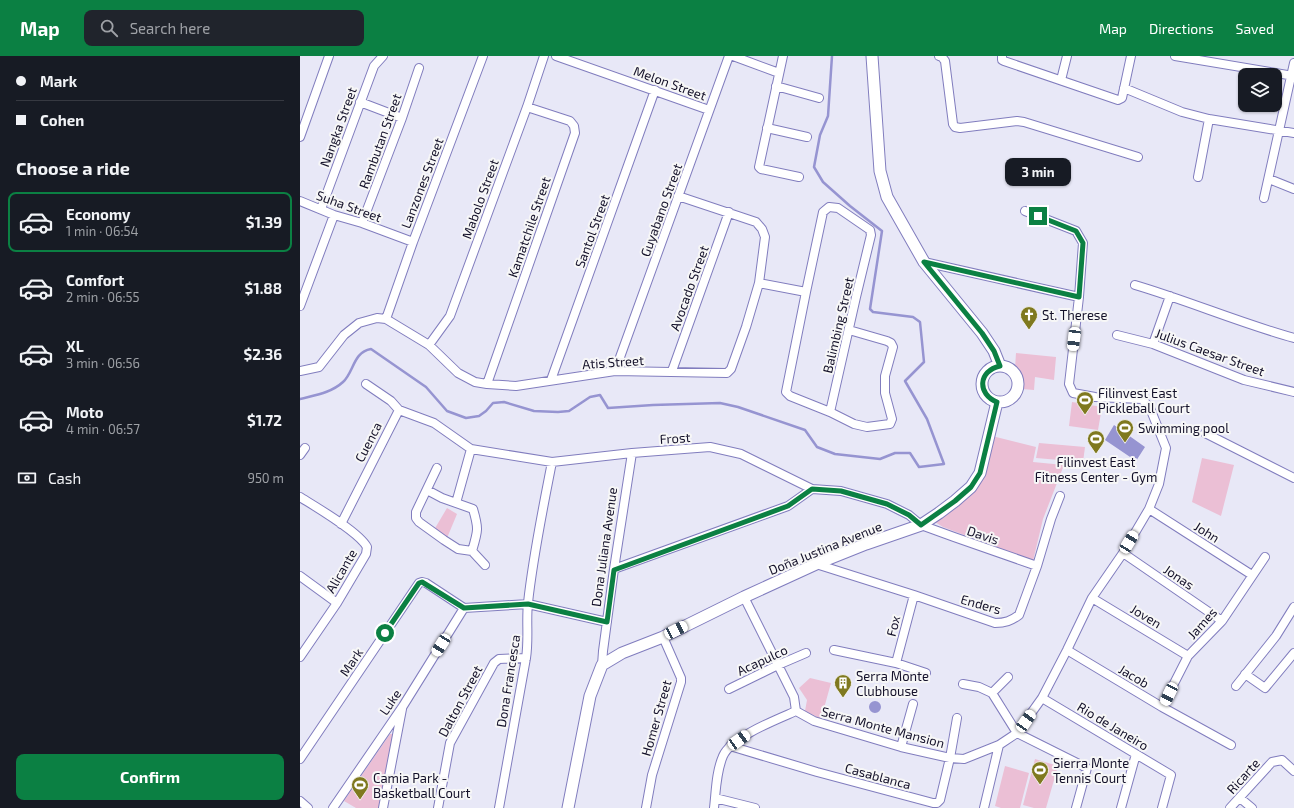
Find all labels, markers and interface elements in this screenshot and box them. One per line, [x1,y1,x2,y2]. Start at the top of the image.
search box [84,10,364,46]
text: Map [20,17,60,40]
icon: search [98,17,120,39]
text: Search here [130,19,210,37]
text: Map [1099,20,1127,37]
text: Directions [1149,20,1214,37]
text: Saved [1236,20,1274,37]
street label: Melon Street [631,62,709,104]
map controls [1238,68,1282,112]
button: layers [1238,68,1282,112]
text: Mark [40,72,77,90]
street label: Nangka Street [316,85,360,169]
street label: Rambutan Street [355,91,405,191]
text: Cohen [40,111,84,129]
street label: Lanzones Street [397,135,447,230]
text: Choose a ride [16,157,130,179]
street label: Mabolo Street [458,157,502,241]
callout: 3 min [1005,158,1071,186]
street label: Guyabano Street [637,161,685,259]
text: 3 min [1021,164,1055,180]
street label: Kamatchile Street [504,175,554,279]
street label: Suha Street [314,187,384,225]
street label: Santol Street [571,192,613,270]
icon: car [18,204,54,240]
text: Economy [66,205,131,223]
route end [1029,207,1047,225]
text: $1.39 [246,213,282,231]
text: 1 min · 06:54 [66,223,138,239]
street label: Avocado Street [666,243,712,333]
icon: car [18,270,54,306]
text: Comfort [66,271,124,289]
street label: Balimbing Street [819,275,857,375]
text: $1.88 [244,279,282,297]
text: 2 min · 06:55 [66,289,140,305]
church icon: St. Therese [1019,305,1039,330]
place label: St. Therese [1042,307,1107,323]
street label: Julius Caesar Street [1153,325,1267,379]
car [1067,326,1081,352]
icon: car [18,336,54,372]
text: XL [66,337,84,355]
text: $2.36 [244,345,282,363]
street label: Atis Street [582,352,644,372]
text: 3 min · 06:56 [66,355,140,371]
place label: Filinvest East Pickleball Court [1098,385,1190,416]
sports icon: Filinvest East Pickleball Court [1075,390,1095,415]
icon: car [18,402,54,438]
text: Moto [66,403,104,421]
text: $1.72 [247,411,282,429]
sports icon: Swimming pool [1115,418,1135,443]
street label: Cuenca [351,419,385,465]
place label: Swimming pool [1138,420,1229,436]
text: 4 min · 06:57 [66,421,140,437]
street label: Frost [659,429,691,447]
sports icon: Filinvest East Fitness Center - Gym [1086,429,1106,454]
place label: Filinvest East Fitness Center - Gym [1035,454,1157,485]
icon: cash [16,467,38,489]
text: Cash [48,469,81,487]
text: 950 m [247,470,284,486]
street label: Dona Juliana Avenue [588,486,620,608]
street label: Doña Justina Avenue [766,518,884,578]
street label: John [1191,518,1223,546]
street label: Davis [965,522,1001,548]
car [1118,529,1140,555]
street label: Alicante [322,546,360,596]
street label: Jonas [1161,561,1197,593]
street label: Enders [959,591,1003,617]
street label: Joven [1128,601,1164,631]
street label: James [1184,604,1220,642]
street label: Fox [883,614,903,638]
car [663,619,689,641]
route start [376,624,394,642]
car [430,632,452,658]
street label: Dona Francesca [493,634,523,728]
street label: Acapulco [734,641,790,679]
street label: Mark [336,645,366,679]
street label: Jacob [1116,661,1152,691]
street label: Dalton Street [435,663,485,739]
place label: Serra Monte Clubhouse [856,668,929,699]
building icon: Serra Monte Clubhouse [833,673,853,698]
street label: Homer Street [638,678,675,758]
car [1158,681,1180,707]
street label: Luke [376,686,404,718]
street label: Rio de Janeiro [1074,698,1152,754]
street label: Serra Monte Mansion [820,703,946,751]
car [1014,708,1038,734]
car [726,728,752,752]
button: Confirm [16,754,284,800]
place label: Sierra Monte Tennis Court [1053,755,1129,786]
street label: Ricarte [1223,755,1263,797]
street label: Casablanca [843,760,913,792]
sports icon: Sierra Monte Tennis Court [1030,760,1050,785]
place label: Camia Park - Basketball Court [373,770,470,801]
sports icon: Camia Park - Basketball Court [350,775,370,800]

